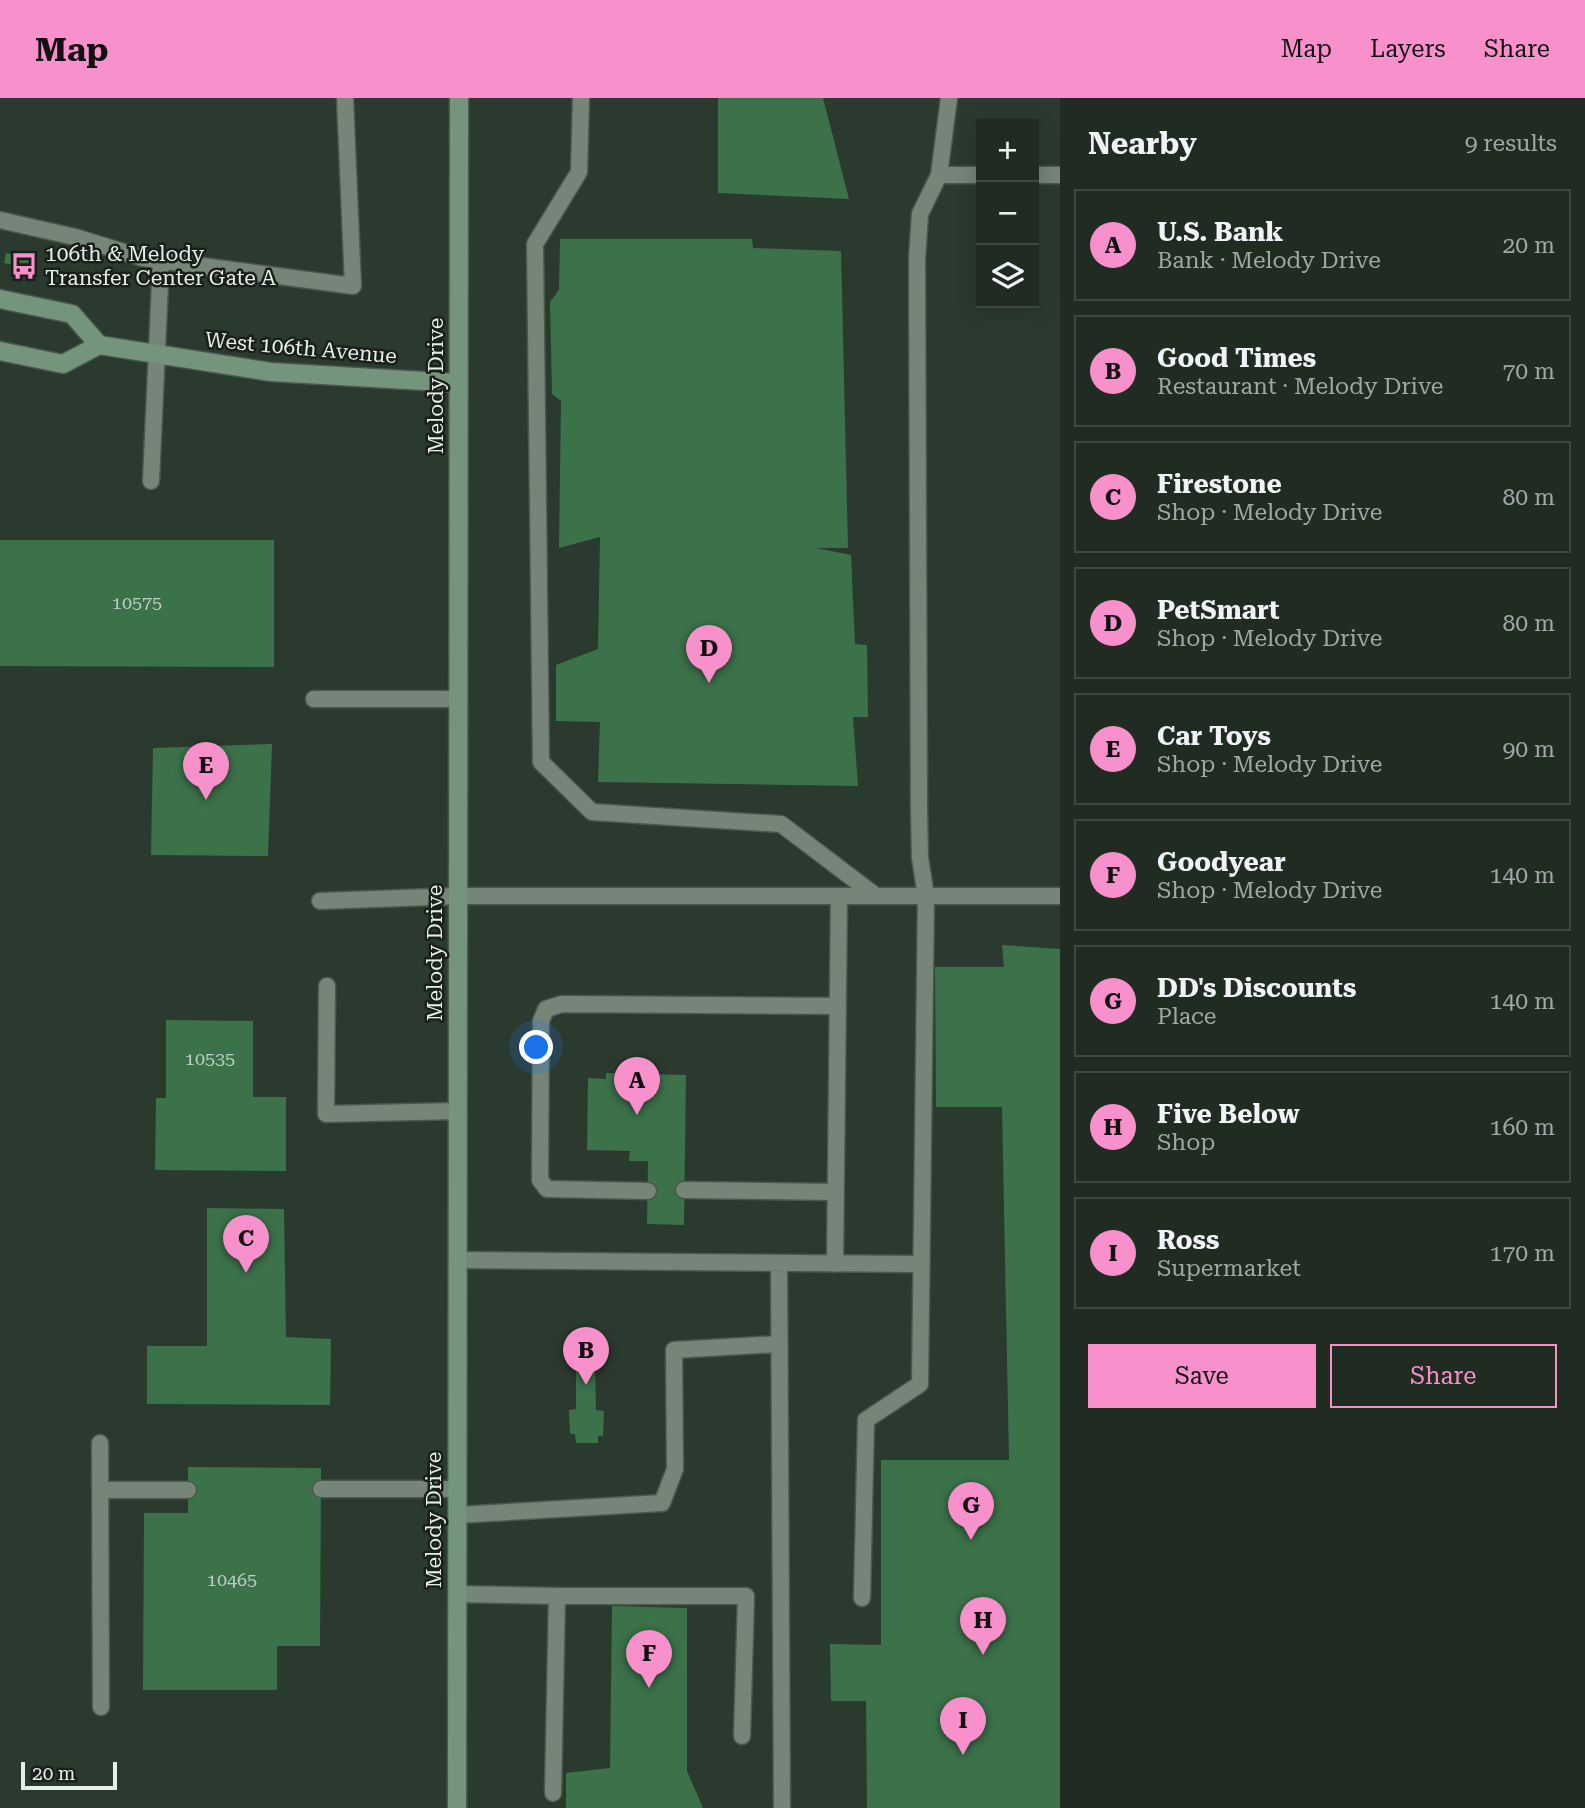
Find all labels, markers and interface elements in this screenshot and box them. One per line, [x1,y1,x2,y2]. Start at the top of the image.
text: Map [35,30,109,69]
text: Map [1281,35,1332,63]
text: Layers [1370,35,1446,63]
text: Share [1484,35,1550,63]
map controls [976,119,1039,308]
button: + [976,119,1039,182]
text: Nearby [1088,126,1197,161]
text: 9 results [1465,130,1557,157]
button: − [976,182,1039,245]
text: U.S. Bank [1157,217,1283,247]
text: A [1105,232,1121,259]
text: 20 m [1502,232,1555,259]
place label: 106th & Melody Transfer Center Gate A [45,242,276,290]
button: layers [976,245,1039,308]
text: Bank · Melody Drive [1157,247,1381,274]
bus stop icon: 106th & Melody Transfer Center Gate A [9,251,39,281]
street label: Melody Drive [424,318,448,454]
street label: West 106th Avenue [204,328,398,368]
text: Good Times [1157,343,1316,373]
text: B [1105,358,1121,385]
text: 70 m [1502,358,1555,385]
text: Restaurant · Melody Drive [1157,373,1443,400]
text: Firestone [1157,469,1282,499]
text: C [1105,484,1121,511]
text: 80 m [1502,484,1555,511]
text: Shop · Melody Drive [1157,499,1382,526]
house number: 10575 [112,592,162,613]
text: PetSmart [1157,595,1280,625]
text: D [1104,610,1122,637]
text: 80 m [1502,610,1555,637]
pin: D [686,625,732,683]
text: Shop · Melody Drive [1157,625,1382,652]
text: Car Toys [1157,721,1271,751]
text: E [1106,736,1120,763]
text: 90 m [1502,736,1555,763]
pin: E [183,742,229,800]
text: Shop · Melody Drive [1157,751,1382,778]
text: Goodyear [1157,847,1286,877]
text: F [1106,862,1120,889]
text: 140 m [1490,862,1555,889]
text: Shop · Melody Drive [1157,877,1382,904]
street label: Melody Drive [423,885,447,1021]
text: DD's Discounts [1157,973,1356,1003]
text: G [1104,988,1122,1015]
text: 140 m [1490,988,1555,1015]
text: Place [1157,1003,1216,1030]
your location [519,1030,553,1064]
house number: 10535 [185,1048,235,1069]
pin: A [614,1057,660,1115]
text: Five Below [1157,1099,1300,1129]
text: H [1104,1114,1123,1141]
text: 160 m [1490,1114,1555,1141]
text: Shop [1157,1129,1215,1156]
pin: C [223,1215,269,1273]
text: Ross [1157,1225,1219,1255]
text: I [1108,1240,1118,1267]
text: 170 m [1490,1240,1555,1267]
text: Supermarket [1157,1255,1301,1282]
pin: B [563,1327,609,1385]
button: Save [1088,1344,1316,1408]
button: Share [1330,1344,1557,1408]
street label: Melody Drive [422,1452,446,1588]
pin: G [948,1482,994,1540]
house number: 10465 [207,1569,257,1590]
pin: H [960,1597,1006,1655]
pin: F [626,1630,672,1688]
pin: I [940,1697,986,1755]
scale bar [21,1759,117,1791]
text: 20 m [32,1762,75,1785]

